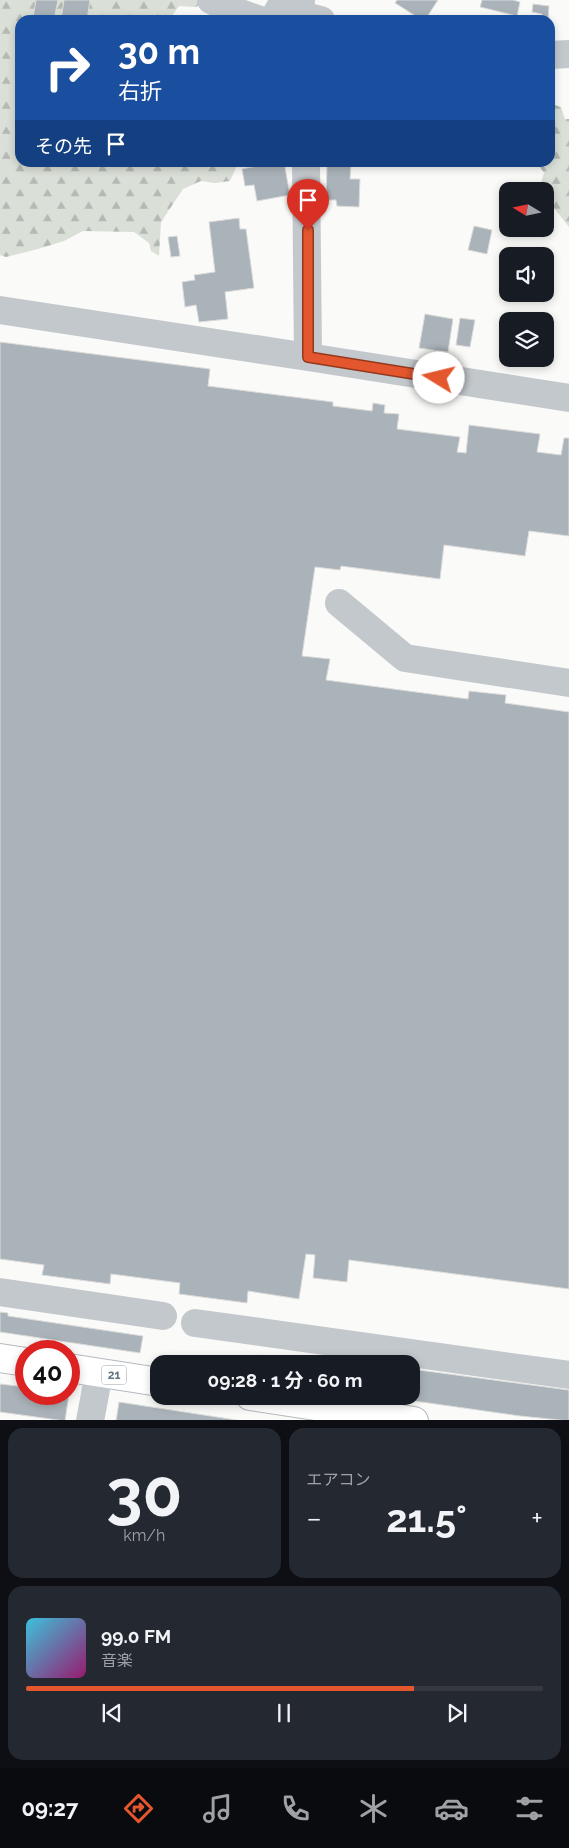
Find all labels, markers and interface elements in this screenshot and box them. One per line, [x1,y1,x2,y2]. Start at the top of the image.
text: 30 m [118,31,200,72]
icon: right [35,35,100,100]
text: 右折 [118,78,162,104]
icon: arrive [102,130,130,158]
text: その先 [35,135,92,157]
pin [287,179,329,230]
north arrow [499,182,554,238]
map controls [499,182,554,367]
icon: arrive [294,186,322,214]
button: sound [499,247,554,302]
button: layers [499,312,554,367]
position arrow [412,351,464,403]
speed limit sign: 40 [15,1340,80,1405]
road number: 21 [102,1366,126,1384]
text: 09:28 · 1 分 · 60 m [208,1369,362,1391]
text: 30 [106,1455,182,1531]
text: エアコン [307,1470,371,1489]
text: 21.5° [386,1496,467,1541]
text: − [307,1502,322,1535]
text: + [531,1502,543,1535]
text: km/h [123,1526,165,1545]
text: 99.0 FM [101,1625,171,1647]
text: 音楽 [101,1651,133,1670]
icon: previous [98,1699,126,1727]
icon: pause [270,1699,298,1727]
icon: next [443,1699,471,1727]
icon: directions [121,1791,156,1826]
icon: music [200,1791,235,1826]
icon: phone [278,1791,313,1826]
icon: climate [356,1791,391,1826]
icon: car [434,1791,469,1826]
icon: filters [512,1791,547,1826]
text: 09:27 [22,1795,78,1821]

